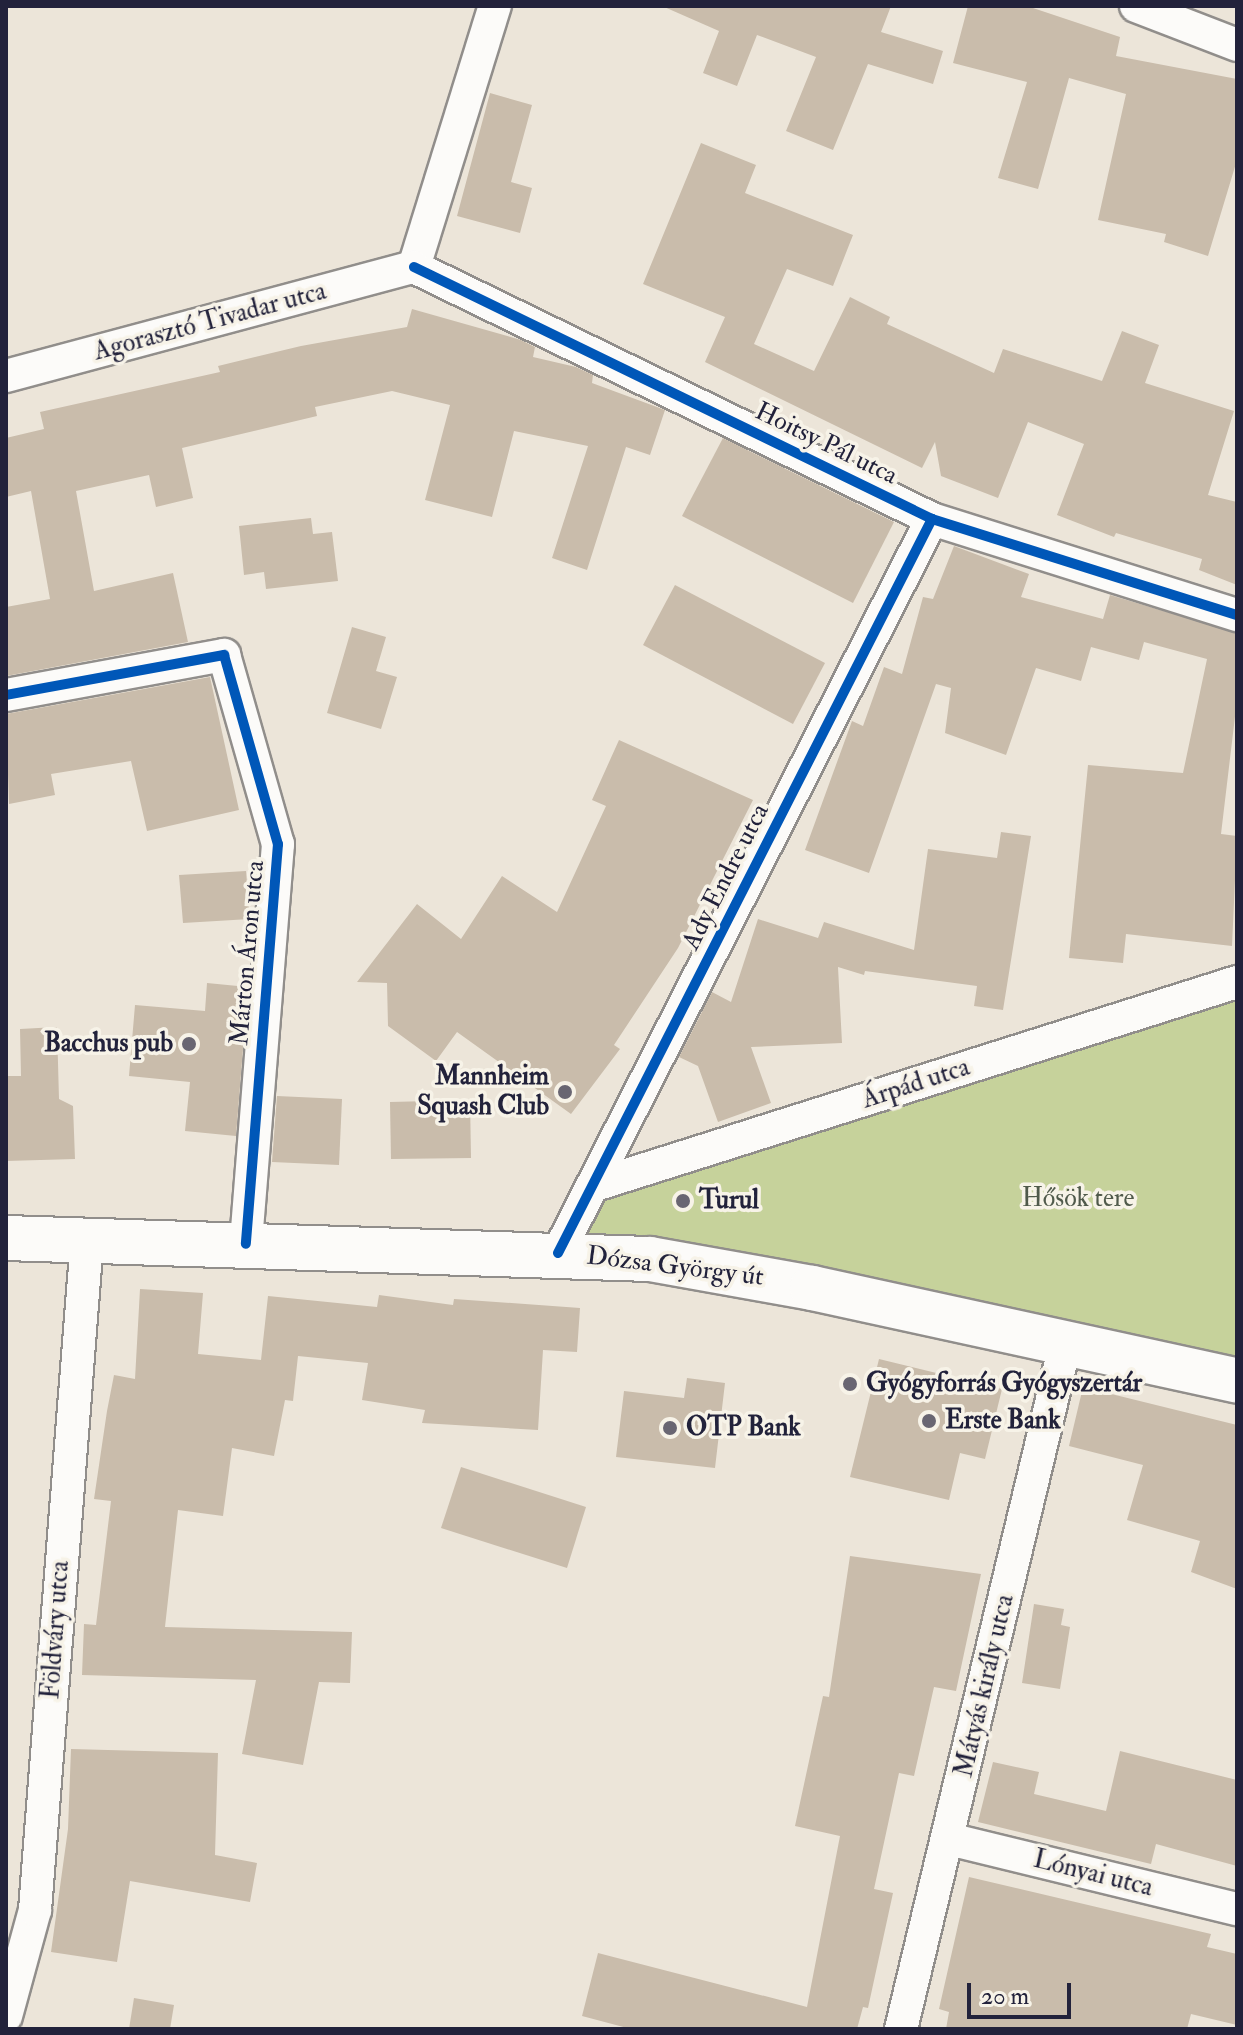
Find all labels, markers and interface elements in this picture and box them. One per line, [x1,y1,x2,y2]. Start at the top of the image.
street label: Agorasztó Tivadar utca [90,276,330,368]
street label: Hoitsy Pál utca [750,396,902,492]
street label: Ady Endre utca [676,799,776,955]
street label: Márton Áron utca [224,859,272,1047]
place label: Bacchus pub [44,1028,173,1060]
marker: Bacchus pub [180,1035,198,1053]
street label: Árpád utca [858,1052,974,1116]
place label: Mannheim Squash Club [417,1061,549,1122]
marker: Mannheim Squash Club [556,1083,574,1101]
park label: Hősök tere [1022,1183,1134,1215]
place label: Turul [699,1185,759,1217]
marker: Turul [674,1192,692,1210]
street label: Dózsa György út [585,1241,765,1293]
place label: Gyógyforrás Gyógyszertár [866,1368,1142,1400]
marker: Gyógyforrás Gyógyszertár [841,1375,859,1393]
place label: Erste Bank [945,1405,1061,1437]
place label: OTP Bank [686,1412,801,1444]
marker: Erste Bank [920,1412,938,1430]
marker: OTP Bank [661,1419,679,1437]
street label: Földváry utca [36,1560,76,1700]
street label: Mátyás király utca [949,1592,1021,1780]
street label: Lónyai utca [1030,1844,1156,1904]
scale bar [971,1967,1075,2017]
text: 20 m [981,1981,1029,2012]

